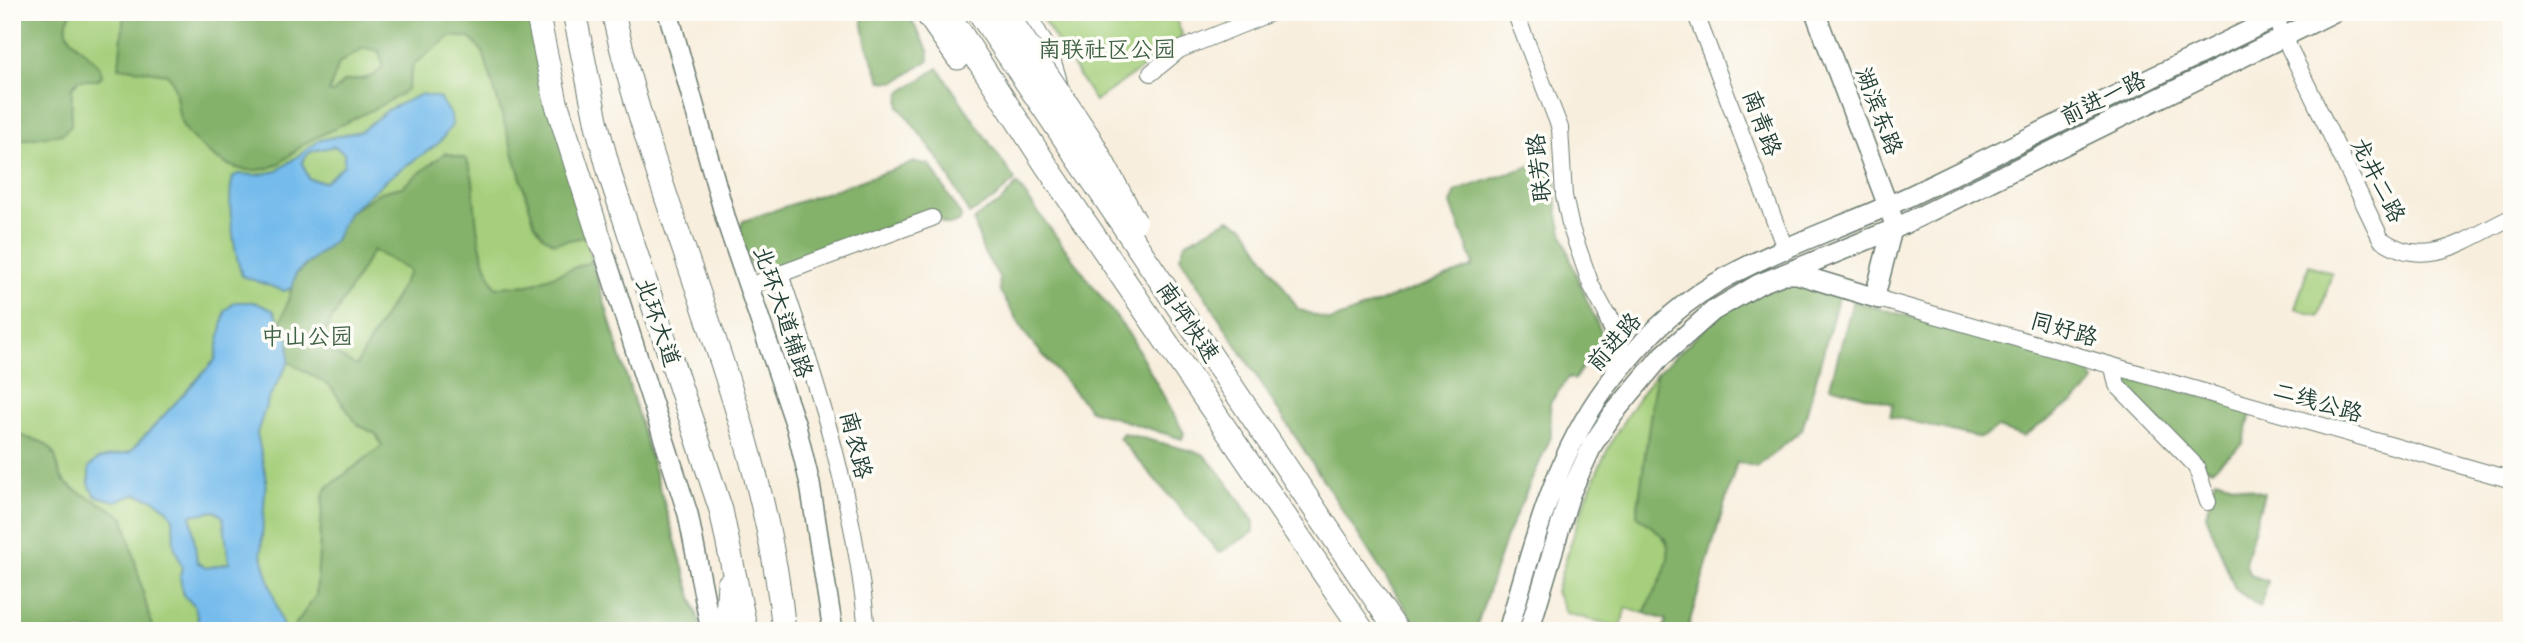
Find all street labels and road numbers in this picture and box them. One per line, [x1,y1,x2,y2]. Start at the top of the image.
street label: 前进一路 [2053,59,2153,137]
street label: 湖滨东路 [1843,61,1915,161]
street label: 南青路 [1730,83,1794,163]
street label: 龙井二路 [2339,130,2417,230]
street label: 联芳路 [1515,132,1563,204]
street label: 北环大道辅路 [741,240,825,384]
street label: 北环大道 [624,272,692,372]
street label: 南坪快速 [1145,272,1231,372]
street label: 同好路 [2025,300,2103,358]
street label: 前进路 [1576,303,1652,381]
street label: 二线公路 [2268,370,2368,434]
street label: 南农路 [828,407,884,483]

